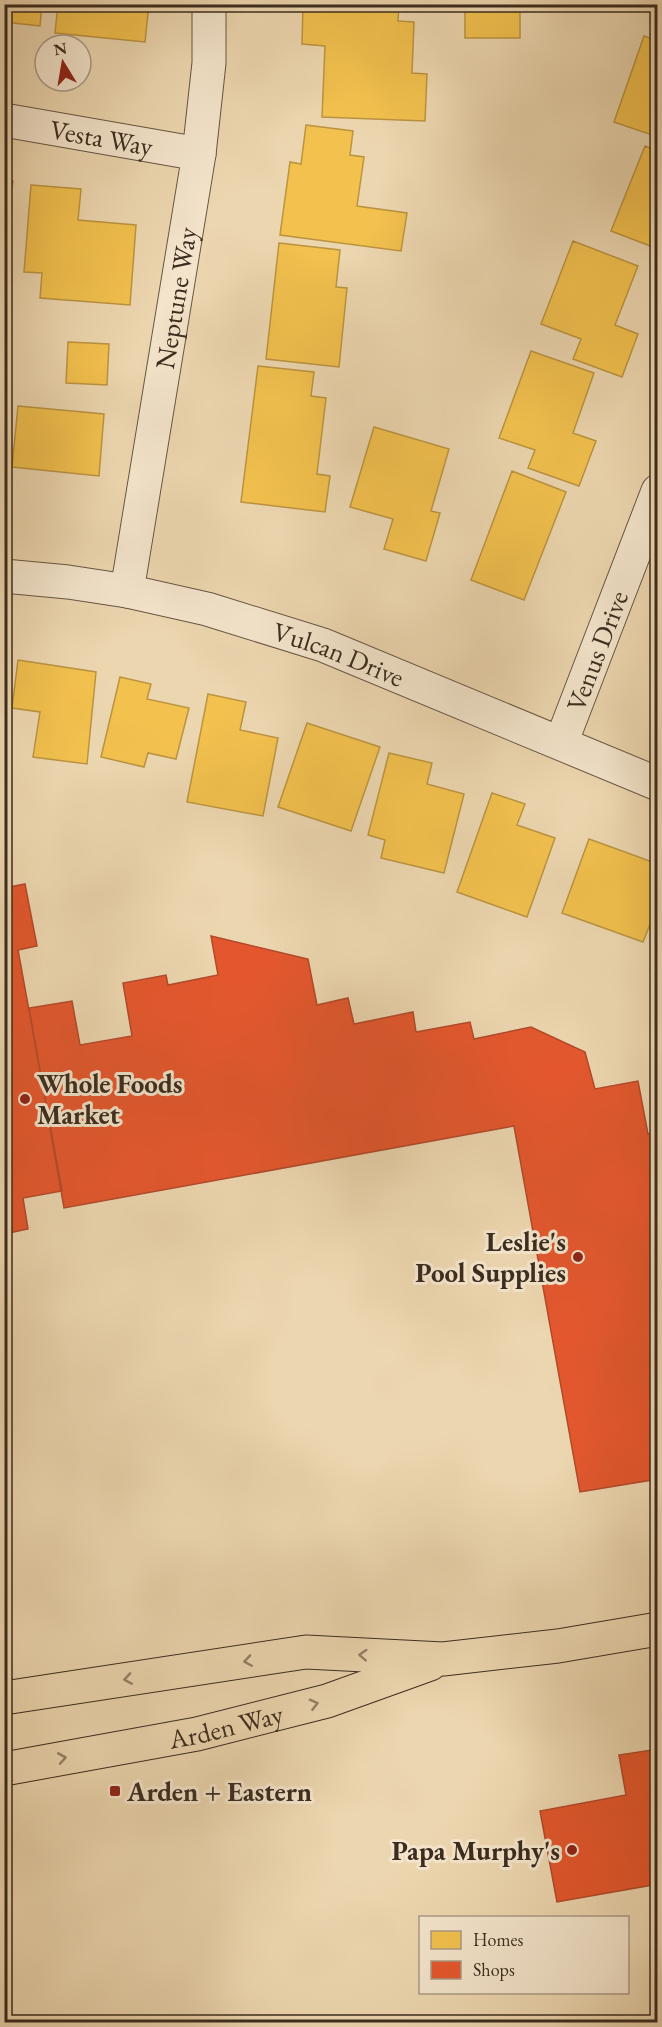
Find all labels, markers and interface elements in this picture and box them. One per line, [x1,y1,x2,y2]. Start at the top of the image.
north arrow [33,33,93,93]
text: N [52,37,69,60]
street label: Vesta Way [47,111,156,163]
street label: Neptune Way [146,224,204,371]
street label: Venus Drive [558,585,636,716]
street label: Vulcan Drive [269,613,410,694]
place label: Whole Foods Market [37,1066,183,1132]
marker: Whole Foods Market [18,1092,32,1106]
place label: Leslie's Pool Supplies [415,1224,566,1290]
marker: Leslie's Pool Supplies [571,1250,585,1264]
one-way arrow [359,1649,368,1662]
one-way arrow [243,1654,253,1667]
one-way arrow [123,1673,132,1685]
street label: Arden Way [165,1695,287,1756]
one-way arrow [309,1699,319,1712]
one-way arrow [57,1752,67,1765]
place label: Arden + Eastern [126,1774,312,1809]
marker: Arden + Eastern [108,1784,122,1798]
place label: Papa Murphy's [391,1833,560,1868]
marker: Papa Murphy's [565,1843,579,1857]
legend [419,1916,629,1994]
text: Homes [473,1928,524,1951]
text: Shops [473,1958,515,1981]

